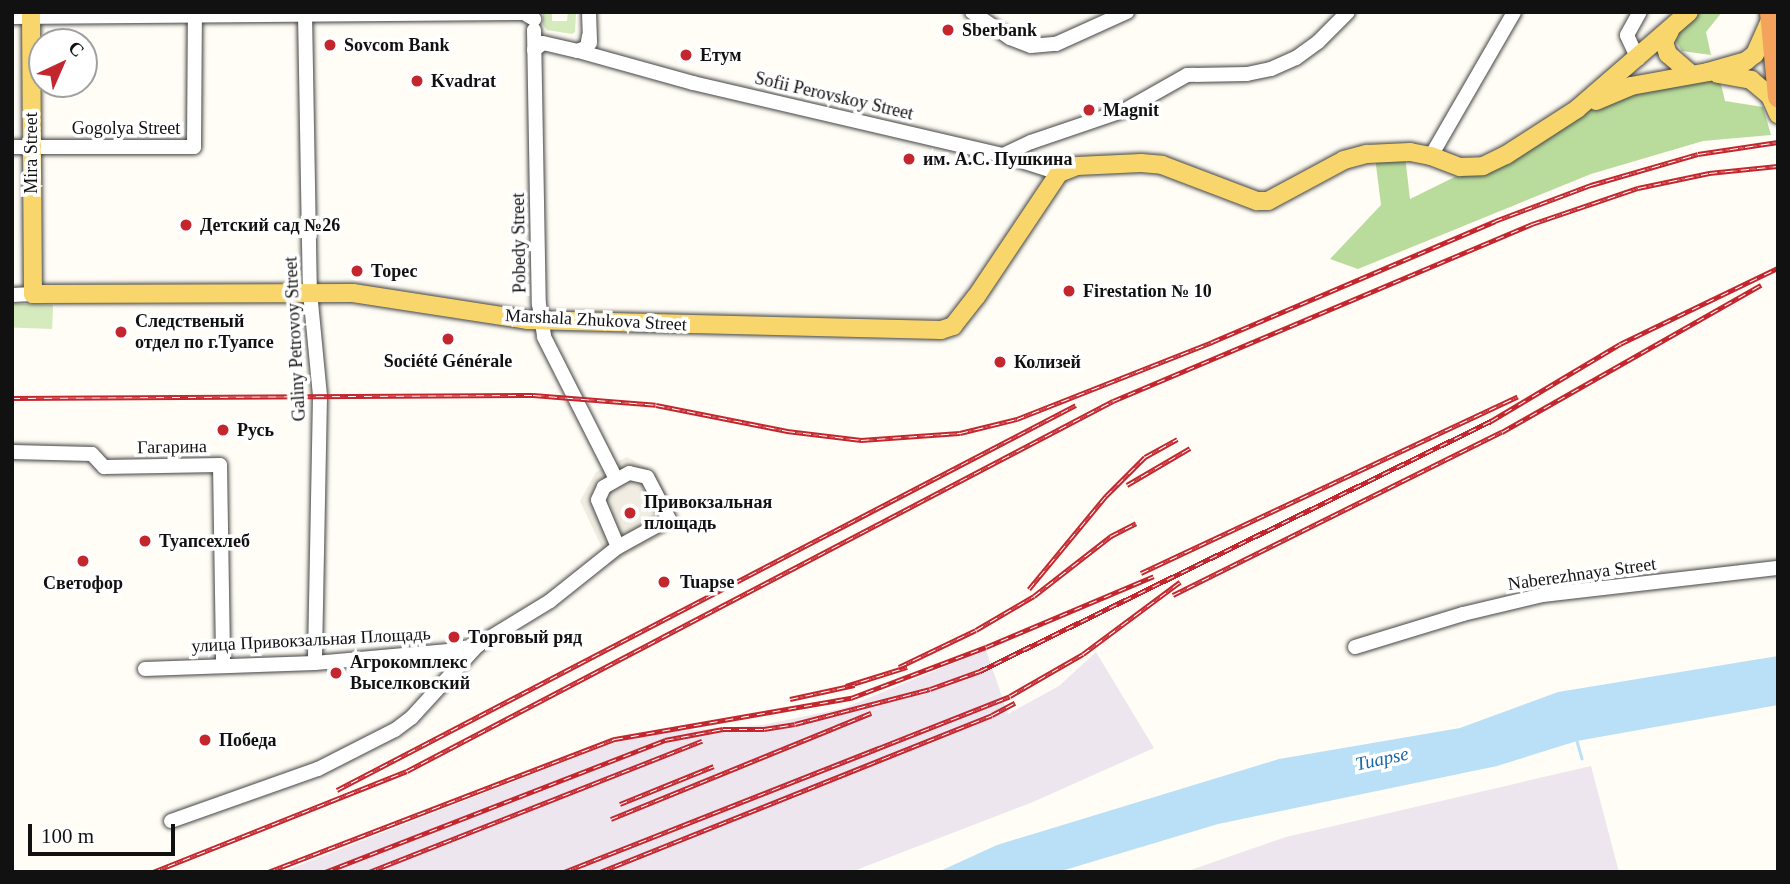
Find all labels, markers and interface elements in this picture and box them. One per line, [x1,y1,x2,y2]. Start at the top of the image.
place label: Sberbank [962,19,1037,41]
marker: Sberbank [940,22,956,38]
north arrow [28,28,98,98]
place label: Sovcom Bank [344,34,450,56]
text: С [64,37,89,61]
marker: Sovcom Bank [322,37,338,53]
place label: Етум [700,44,742,66]
marker: Етум [678,47,694,63]
street label: Sofii Perovskoy Street [753,67,915,125]
place label: Kvadrat [431,70,496,92]
marker: Kvadrat [409,73,425,89]
place label: Magnit [1103,99,1159,121]
marker: Magnit [1081,102,1097,118]
street label: Mira Street [20,112,42,194]
street label: Gogolya Street [72,117,180,139]
place label: им. А.С. Пушкина [923,148,1072,170]
marker: им. А.С. Пушкина [901,151,917,167]
street label: Pobedy Street [507,193,531,293]
place label: Детский сад №26 [200,214,340,236]
marker: Детский сад №26 [178,217,194,233]
street label: Galiny Petrovoy Street [280,256,310,422]
place label: Торес [371,260,417,282]
marker: Торес [349,263,365,279]
place label: Firestation № 10 [1083,280,1212,302]
marker: Firestation № 10 [1061,283,1077,299]
street label: Marshala Zhukova Street [505,304,687,336]
place label: Следственый отдел по г.Туапсе [135,311,274,354]
marker: Следственый отдел по г.Туапсе [113,324,129,340]
marker: Société Générale [440,331,456,347]
place label: Société Générale [384,350,512,372]
place label: Колизей [1014,351,1081,373]
marker: Колизей [992,354,1008,370]
place label: Русь [237,419,274,441]
marker: Русь [215,422,231,438]
street label: Гагарина [137,436,207,458]
place label: Привокзальная площадь [644,492,772,534]
marker: Привокзальная площадь [622,505,638,521]
place label: Туапсехлеб [159,530,250,552]
marker: Туапсехлеб [137,533,153,549]
marker: Светофор [75,553,91,569]
street label: Naberezhnaya Street [1507,553,1657,595]
place label: Tuapse [680,571,734,593]
place label: Светофор [43,572,123,594]
marker: Tuapse [654,572,674,592]
street label: улица Привокзальная Площадь [191,623,431,657]
place label: Торговый ряд [468,626,582,648]
marker: Торговый ряд [446,629,462,645]
place label: Агрокомплекс Выселковский [350,652,470,694]
marker: Агрокомплекс Выселковский [328,665,344,681]
place label: Победа [219,729,277,751]
marker: Победа [197,732,213,748]
water label: Tuapse [1353,742,1411,776]
scale bar [32,810,178,854]
text: 100 m [41,824,94,848]

